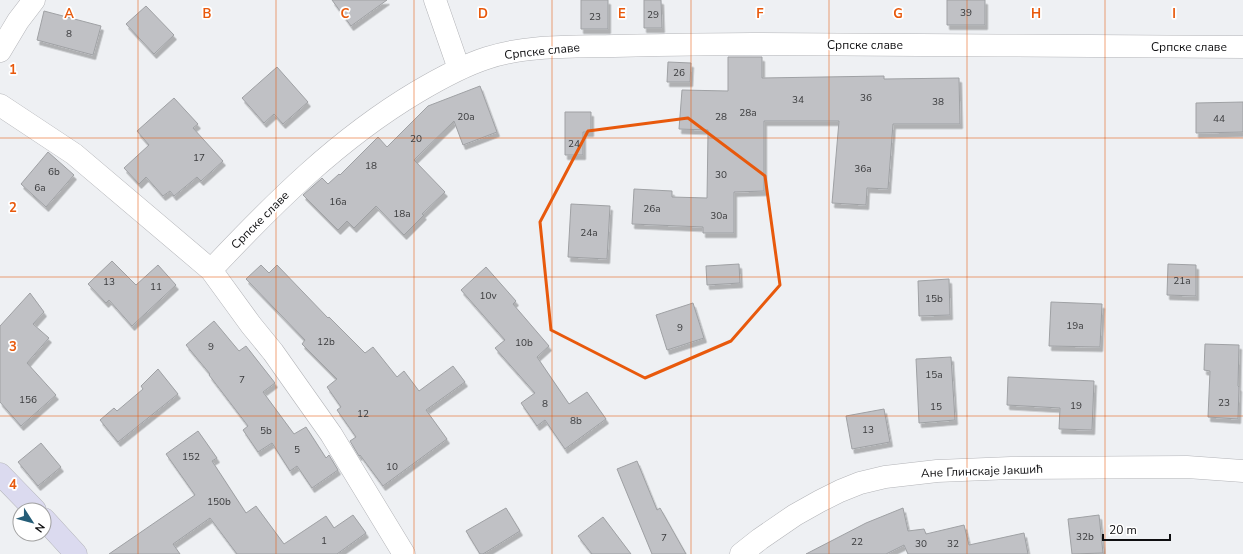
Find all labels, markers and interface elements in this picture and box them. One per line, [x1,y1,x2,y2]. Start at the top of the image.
text: A [64,5,74,23]
text: B [203,5,212,23]
text: C [341,5,350,23]
text: D [478,5,488,23]
text: E [618,5,626,23]
text: F [756,5,764,23]
text: G [893,5,903,23]
text: H [1031,5,1041,23]
text: I [1172,5,1176,23]
house number: 39 [960,6,972,20]
house number: 29 [647,8,659,22]
house number: 23 [589,10,601,24]
house number: 8 [66,27,72,41]
street label: Српске славе [827,37,903,53]
street label: Српске славе [503,39,581,63]
street label: Српске славе [1151,39,1227,55]
text: 1 [9,61,17,79]
house number: 26 [673,66,685,80]
house number: 36 [860,91,872,105]
house number: 34 [792,93,804,107]
house number: 38 [932,95,944,109]
house number: 28a [739,106,757,120]
house number: 20a [457,110,475,124]
house number: 28 [715,110,727,124]
house number: 44 [1213,112,1225,126]
house number: 20 [410,132,422,146]
house number: 24 [568,137,580,151]
house number: 17 [193,151,205,165]
house number: 18 [365,159,377,173]
house number: 36a [854,162,872,176]
house number: 6b [48,165,60,179]
house number: 30 [715,168,727,182]
house number: 6a [34,181,46,195]
street label: Српске славе [228,188,292,252]
house number: 16a [329,195,347,209]
text: 2 [9,199,17,217]
house number: 26a [643,202,661,216]
house number: 18a [393,207,411,221]
house number: 30a [710,209,728,223]
house number: 24a [580,226,598,240]
house number: 21a [1173,274,1191,288]
house number: 13 [103,275,115,289]
house number: 11 [150,280,162,294]
house number: 10v [479,289,497,303]
house number: 15b [925,292,943,306]
house number: 19a [1066,319,1084,333]
house number: 9 [677,321,683,335]
house number: 12b [317,335,335,349]
house number: 10b [515,336,533,350]
text: 3 [9,338,17,356]
house number: 9 [208,340,214,354]
house number: 15a [925,368,943,382]
house number: 7 [239,373,245,387]
house number: 156 [19,393,37,407]
house number: 23 [1218,396,1230,410]
house number: 8 [542,397,548,411]
house number: 19 [1070,399,1082,413]
house number: 15 [930,400,942,414]
house number: 12 [357,407,369,421]
house number: 8b [570,414,582,428]
house number: 13 [862,423,874,437]
house number: 5b [260,424,272,438]
house number: 5 [294,443,300,457]
house number: 152 [182,450,200,464]
house number: 10 [386,460,398,474]
street label: Ане Глинскаје Јакшић [921,461,1043,481]
text: 4 [9,476,17,494]
house number: 150b [207,495,231,509]
north arrow [12,502,52,542]
scale bar [1103,516,1170,542]
text: N [31,520,48,535]
text: 20 m [1109,522,1137,538]
house number: 32b [1076,530,1094,544]
house number: 7 [661,531,667,545]
house number: 1 [321,534,327,548]
house number: 22 [851,535,863,549]
house number: 30 [915,537,927,551]
house number: 32 [947,537,959,551]

